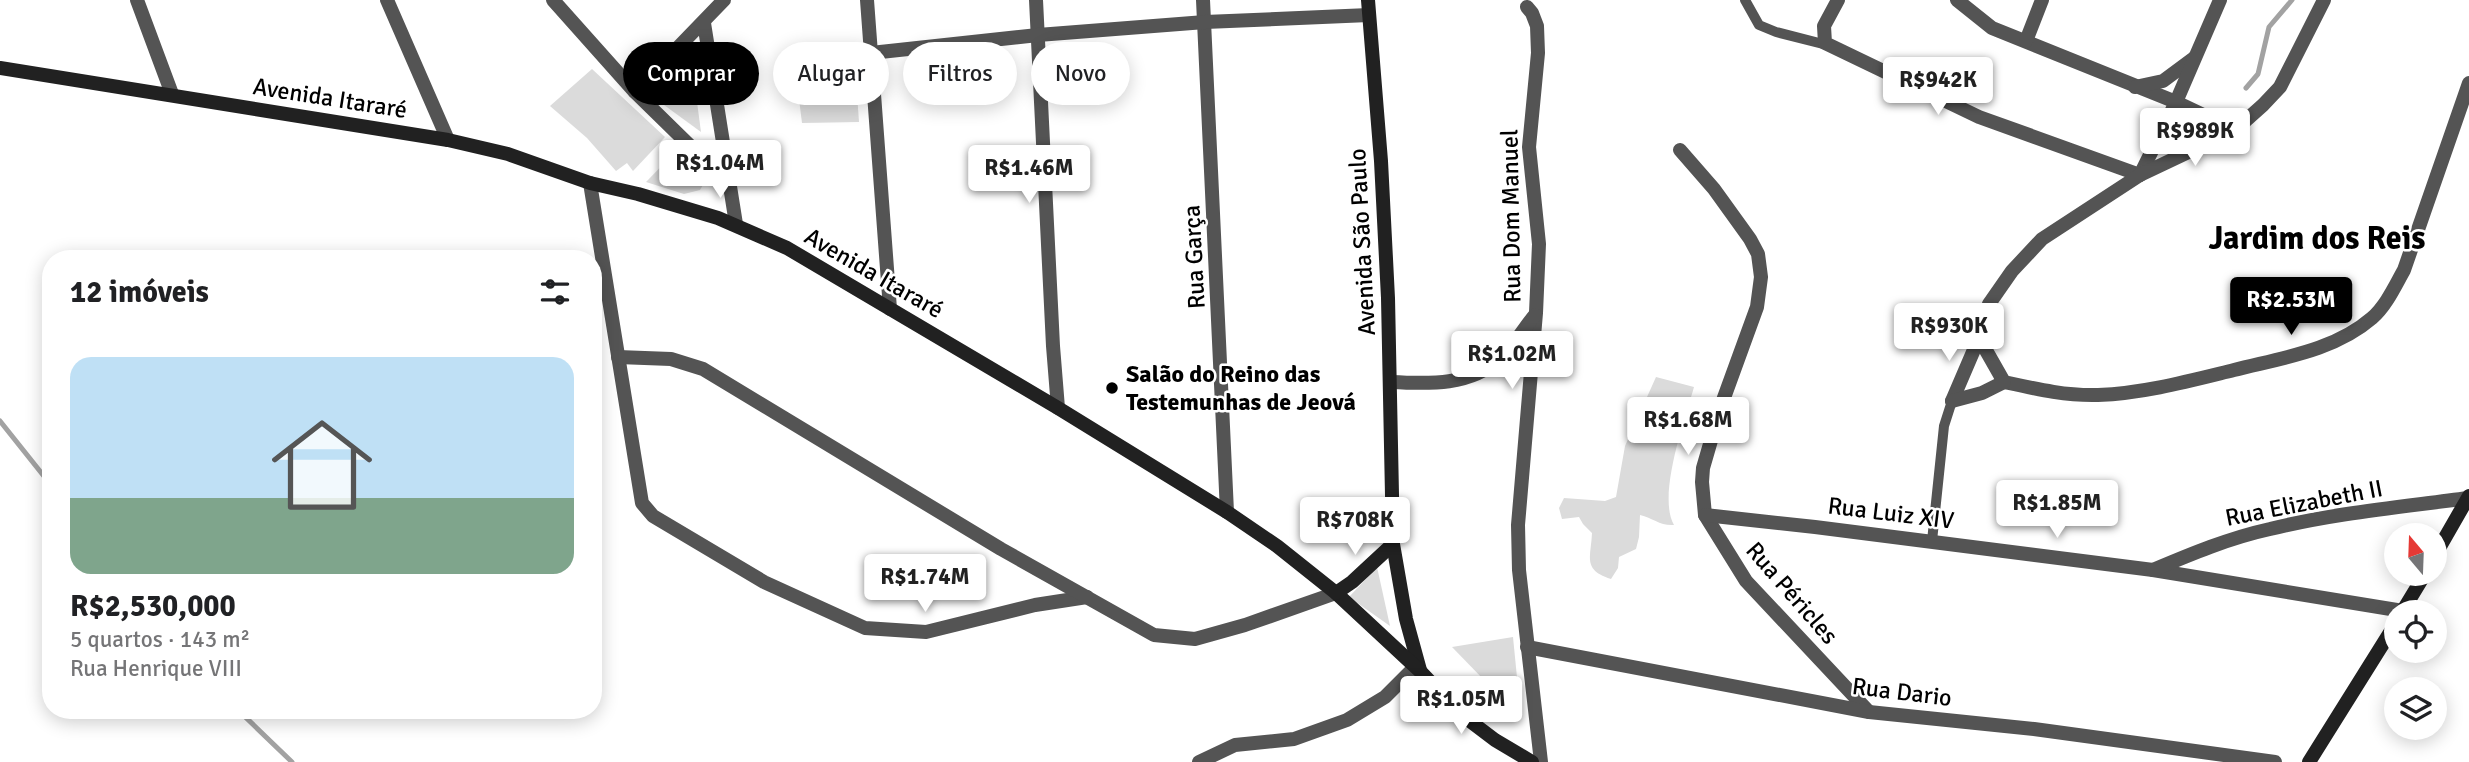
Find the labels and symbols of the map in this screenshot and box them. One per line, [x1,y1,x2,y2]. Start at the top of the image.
pin: R$942K [1881,58,1995,117]
street label: Avenida Itararé [251,71,409,125]
pin: R$989K [2138,108,2252,168]
street label: Rua Dom Manuel [1494,129,1528,303]
pin: R$1.04M [655,140,785,200]
pin: R$1.46M [964,146,1094,205]
street label: Avenida São Paulo [1342,148,1382,336]
street label: Rua Garça [1176,204,1212,310]
district label: Jardim dos Reis [2209,219,2425,258]
street label: Avenida Itararé [799,221,949,325]
pin: R$2.53M [2226,278,2356,337]
pin: R$930K [1892,304,2006,363]
pin: R$1.02M [1447,332,1577,391]
place label: Salão do Reino das Testemunhas de Jeová [1126,359,1356,417]
marker: Salão do Reino das Testemunhas de Jeová [1104,380,1120,396]
pin: R$1.68M [1623,398,1753,457]
street label: Rua Elizabeth II [2223,473,2385,533]
pin: R$1.85M [1992,480,2122,540]
street label: Rua Luiz XIV [1826,490,1956,536]
pin: R$708K [1298,498,1412,557]
north arrow [2384,523,2446,586]
street label: Rua Péricles [1739,536,1845,650]
pin: R$1.74M [860,554,990,614]
street label: Rua Dario [1850,671,1954,713]
pin: R$1.05M [1396,676,1526,736]

